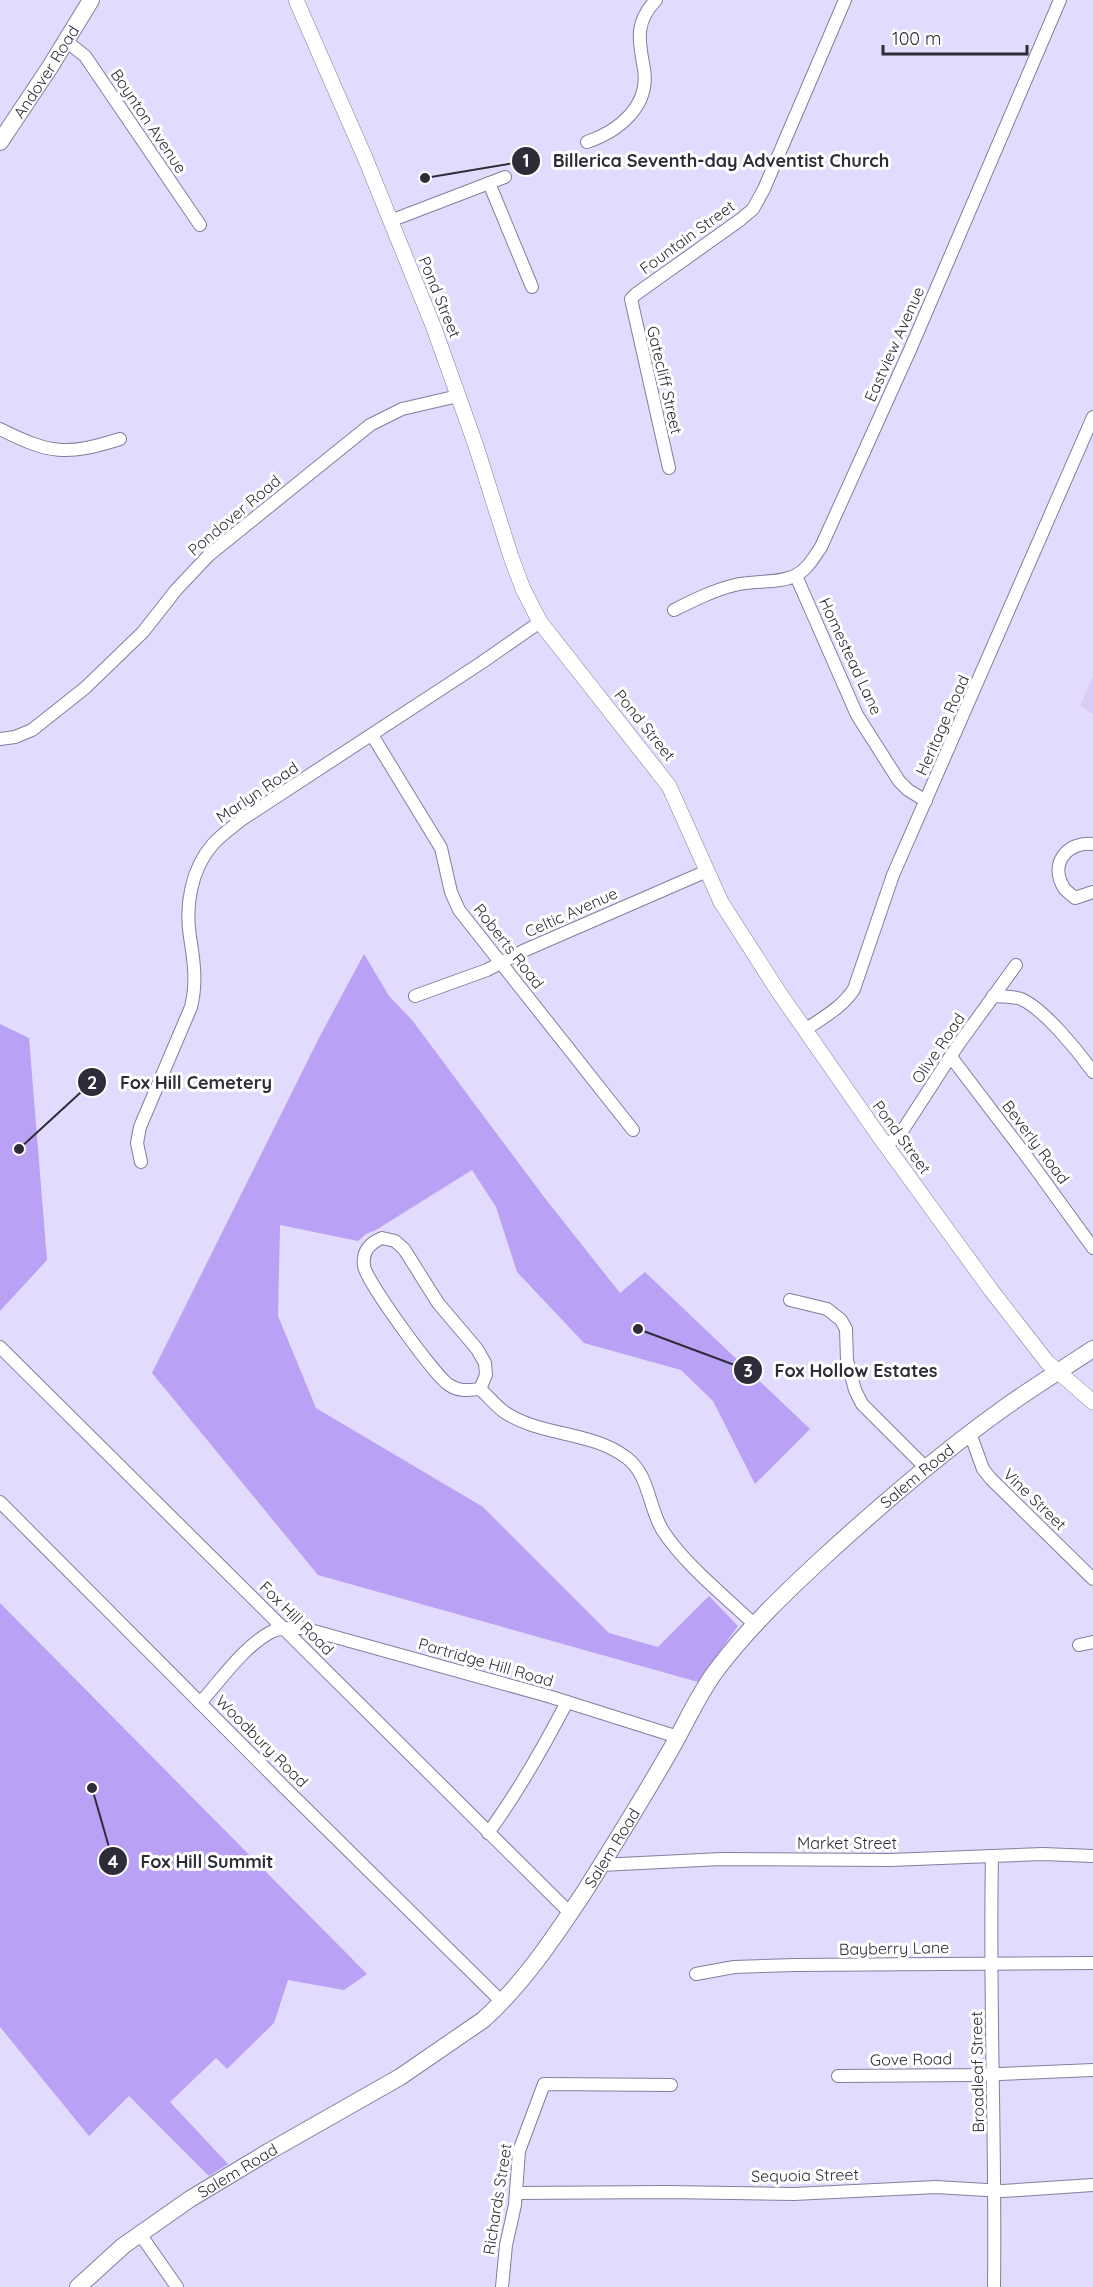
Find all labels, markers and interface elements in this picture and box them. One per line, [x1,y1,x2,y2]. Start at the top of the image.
scale bar [883,18,1027,56]
street label: Andover Road [9,22,83,122]
text: 100 m [892,27,941,50]
street label: Boynton Avenue [107,65,191,177]
callout: Billerica Seventh-day Adventist Church [511,143,902,179]
text: 1 [522,149,530,172]
text: Billerica Seventh-day Adventist Church [553,149,889,172]
street label: Fountain Street [636,196,738,278]
street label: Pond Street [415,253,465,341]
street label: Eastview Avenue [860,283,928,405]
street label: Gatecliff Street [643,324,687,436]
street label: Pondover Road [183,470,285,560]
street label: Homestead Lane [815,594,887,718]
street label: Heritage Road [911,672,973,778]
street label: Pond Street [610,685,680,765]
street label: Marlyn Road [212,757,302,827]
street label: Celtic Avenue [522,883,620,941]
street label: Roberts Road [470,899,548,993]
street label: Olive Road [907,1009,969,1087]
callout: Fox Hill Cemetery [77,1064,284,1100]
text: 2 [87,1071,97,1094]
text: Fox Hill Cemetery [120,1071,272,1094]
street label: Pond Street [869,1096,935,1178]
street label: Beverly Road [998,1096,1074,1188]
callout: Fox Hollow Estates [733,1352,950,1388]
text: 3 [743,1359,753,1382]
text: Fox Hollow Estates [775,1359,938,1382]
street label: Salem Road [876,1439,958,1512]
street label: Vine Street [999,1464,1071,1534]
street label: Fox Hill Road [256,1577,338,1659]
street label: Partridge Hill Road [416,1633,556,1691]
street label: Woodbury Road [212,1691,312,1791]
street label: Salem Road [580,1804,644,1891]
street label: Market Street [797,1833,897,1853]
callout: Fox Hill Summit [98,1843,285,1879]
text: 4 [108,1850,119,1873]
text: Fox Hill Summit [141,1850,273,1873]
street label: Bayberry Lane [839,1937,949,1959]
street label: Broadleaf Street [966,2011,988,2133]
street label: Gove Road [870,2048,952,2070]
street label: Salem Road [194,2139,281,2202]
street label: Richards Street [478,2142,516,2256]
street label: Sequoia Street [751,2164,859,2186]

